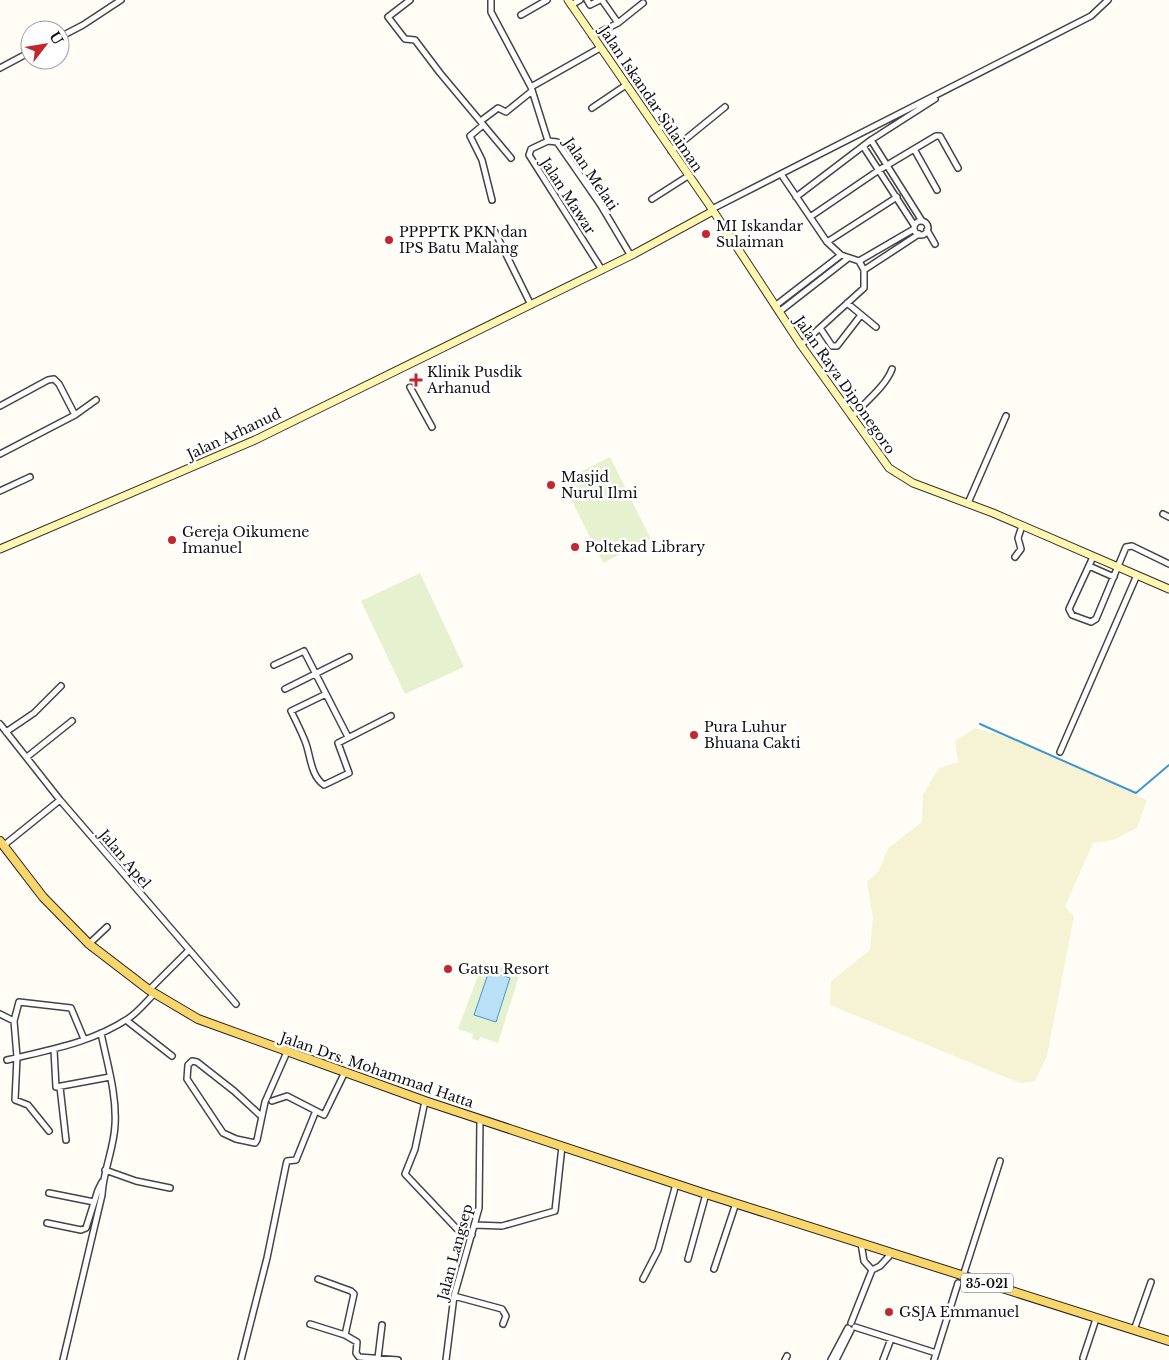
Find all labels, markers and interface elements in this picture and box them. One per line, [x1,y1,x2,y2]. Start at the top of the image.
north arrow [20,20,70,70]
street label: Jalan Iskandar Sulaiman [594,21,707,176]
text: U [45,28,67,49]
street label: Jalan Melati [559,132,622,214]
street label: Jalan Mawar [535,153,600,238]
place label: MI Iskandar Sulaiman [716,217,803,251]
place label: PPPPTK PKN dan IPS Batu Malang [399,223,528,257]
marker: MI Iskandar Sulaiman [700,228,712,240]
marker: PPPPTK PKN dan IPS Batu Malang [383,234,395,246]
street label: Jalan Raya Diponegoro [789,311,900,457]
place label: Klinik Pusdik Arhanud [426,363,523,397]
marker: Klinik Pusdik Arhanud [409,373,423,387]
street label: Jalan Arhanud [182,404,284,464]
place label: Masjid Nurul Ilmi [561,468,638,502]
marker: Masjid Nurul Ilmi [545,479,557,491]
place label: Gereja Oikumene Imanuel [182,523,309,557]
marker: Gereja Oikumene Imanuel [166,534,178,546]
place label: Poltekad Library [585,538,705,556]
marker: Poltekad Library [569,541,581,553]
place label: Pura Luhur Bhuana Cakti [704,718,801,752]
marker: Pura Luhur Bhuana Cakti [688,729,700,741]
street label: Jalan Apel [94,824,155,892]
place label: Gatsu Resort [458,960,550,978]
marker: Gatsu Resort [442,963,454,975]
street label: Jalan Drs. Mohammad Hatta [276,1028,476,1112]
street label: Jalan Langsep [433,1202,476,1304]
road number: 35-021 [961,1274,1013,1292]
place label: GSJA Emmanuel [899,1303,1020,1321]
marker: GSJA Emmanuel [883,1306,895,1318]

